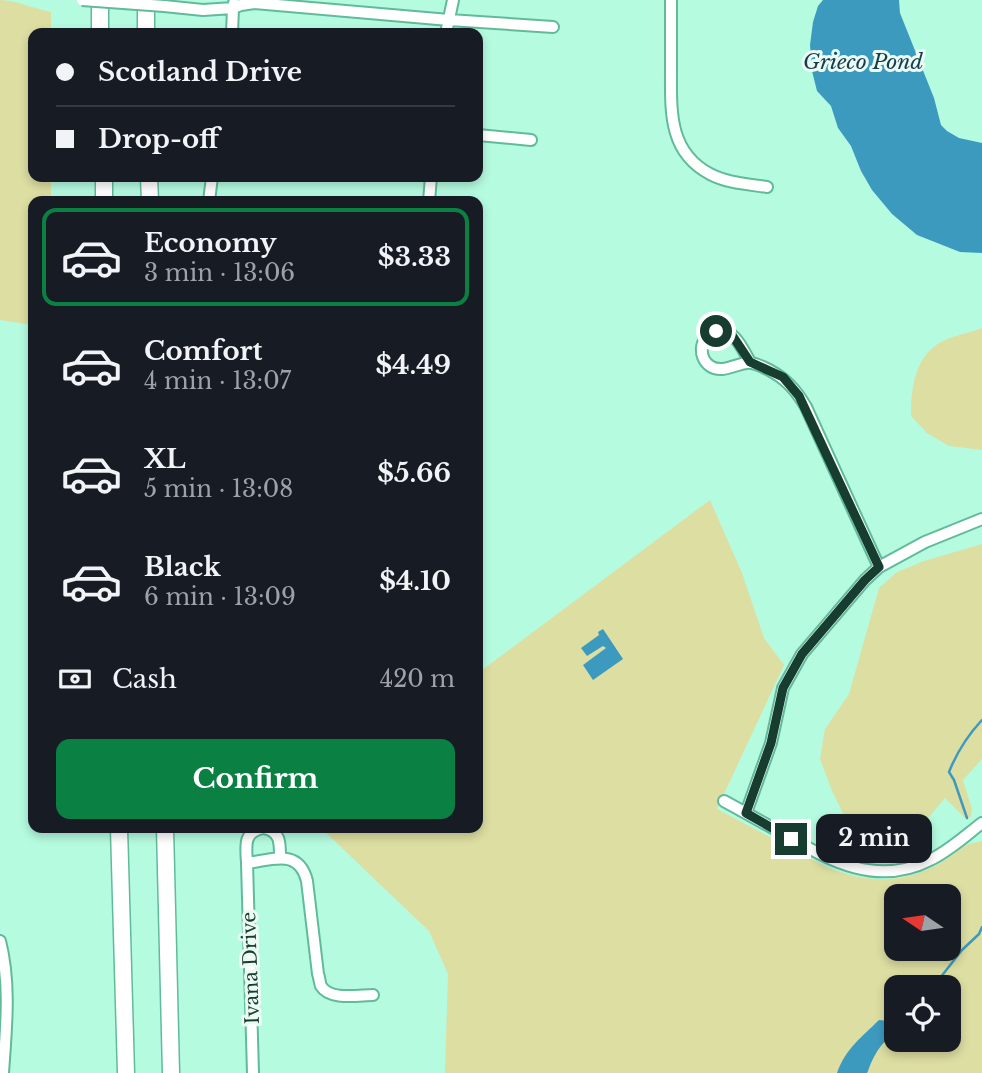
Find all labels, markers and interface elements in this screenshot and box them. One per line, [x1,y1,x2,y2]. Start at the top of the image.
water label: Grieco Pond [803,49,923,75]
text: Scotland Drive [98,56,302,88]
text: Drop-off [98,123,219,155]
icon: car [60,226,123,289]
text: Economy [144,227,277,259]
text: $3.33 [378,241,451,273]
text: 3 min · 13:06 [144,259,295,287]
route start [700,315,732,347]
icon: car [60,334,123,397]
text: Comfort [144,335,262,367]
text: $4.49 [375,349,451,381]
text: 4 min · 13:07 [144,367,291,395]
icon: car [60,442,123,505]
text: XL [144,443,186,475]
text: $5.66 [377,457,451,489]
text: 5 min · 13:08 [144,475,293,503]
icon: car [60,550,123,613]
text: Black [144,551,221,583]
text: $4.10 [379,565,451,597]
text: 6 min · 13:09 [144,583,296,611]
icon: cash [56,660,94,698]
text: Cash [112,663,177,695]
text: 420 m [380,665,455,693]
button: Confirm [56,739,455,819]
callout: 2 min [816,814,931,864]
route end [775,823,807,855]
text: 2 min [838,824,910,852]
north arrow [884,884,961,961]
map controls [884,884,961,1052]
street label: Ivana Drive [237,911,264,1025]
button: locate [884,975,961,1052]

